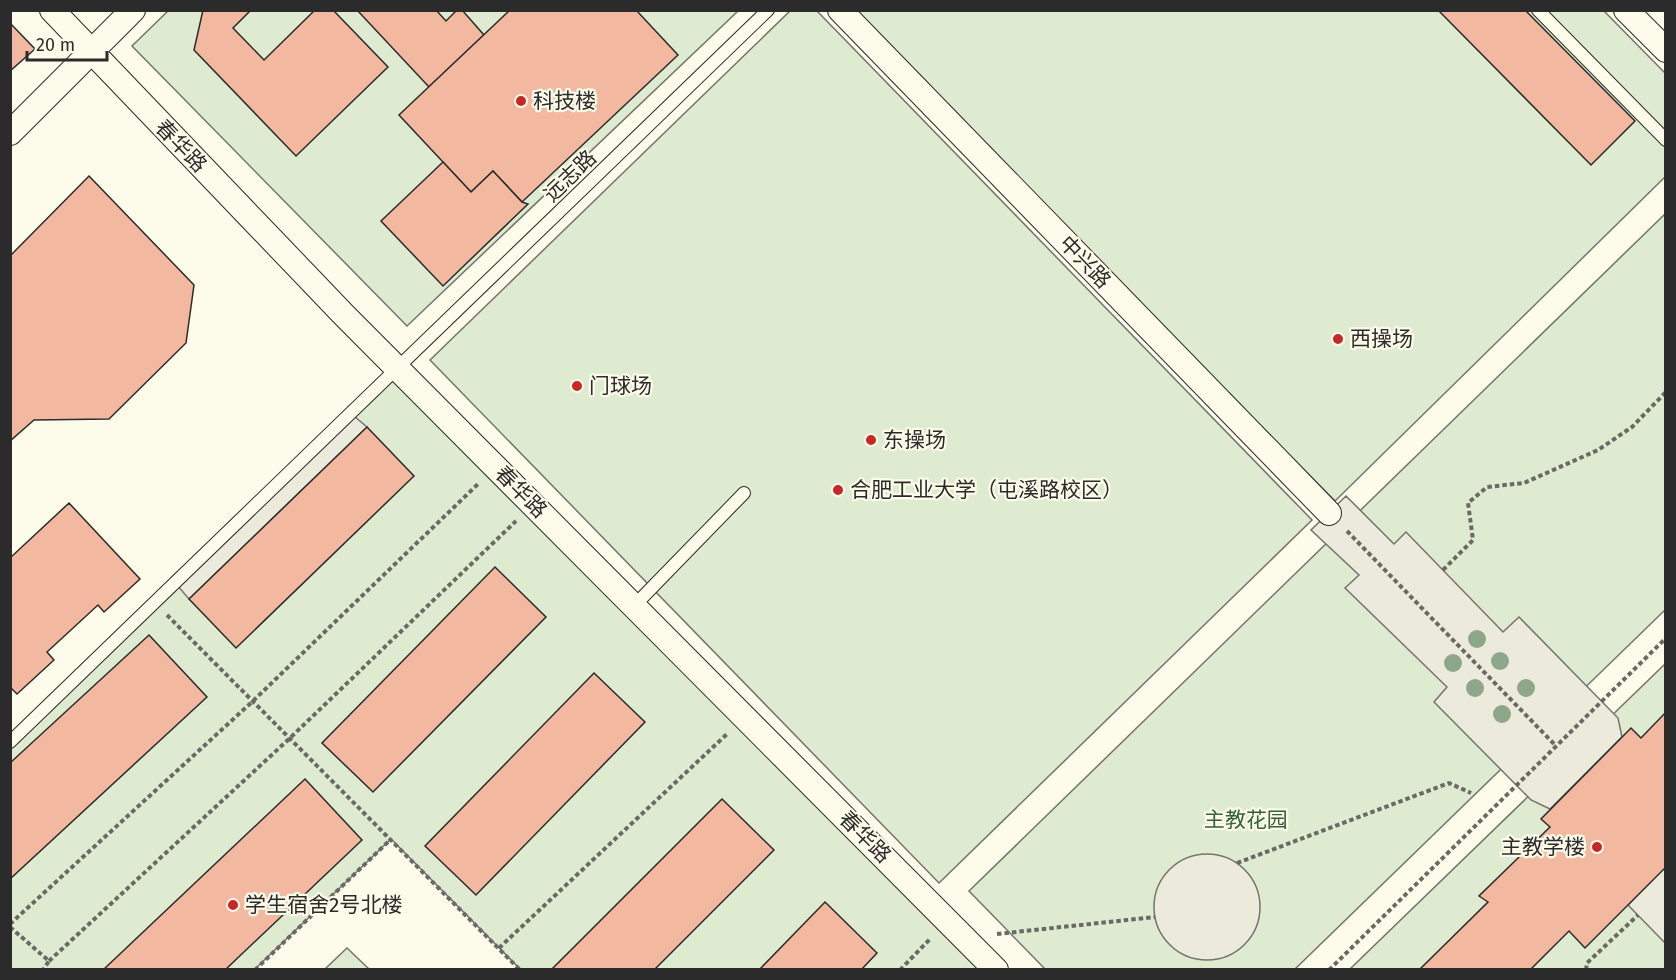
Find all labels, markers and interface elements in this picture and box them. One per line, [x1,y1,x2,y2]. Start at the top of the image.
scale bar [27,24,106,62]
text: 20 m [36,34,75,56]
place label: 科技楼 [533,88,596,114]
marker: 科技楼 [514,94,528,108]
street label: 春华路 [150,114,212,178]
street label: 远志路 [538,145,602,207]
street label: 中兴路 [1054,230,1116,294]
place label: 西操场 [1350,326,1413,352]
marker: 西操场 [1331,332,1345,346]
place label: 门球场 [589,373,652,399]
marker: 门球场 [570,379,584,393]
place label: 东操场 [883,427,946,453]
marker: 东操场 [864,433,878,447]
street label: 春华路 [490,461,552,523]
place label: 合肥工业大学（屯溪路校区） [850,477,1123,503]
marker: 合肥工业大学（屯溪路校区） [831,483,845,497]
street label: 春华路 [834,806,896,868]
park label: 主教花园 [1204,807,1288,833]
place label: 主教学楼 [1501,834,1585,860]
marker: 主教学楼 [1590,840,1604,854]
place label: 学生宿舍2号北楼 [245,892,402,918]
marker: 学生宿舍2号北楼 [226,898,240,912]

